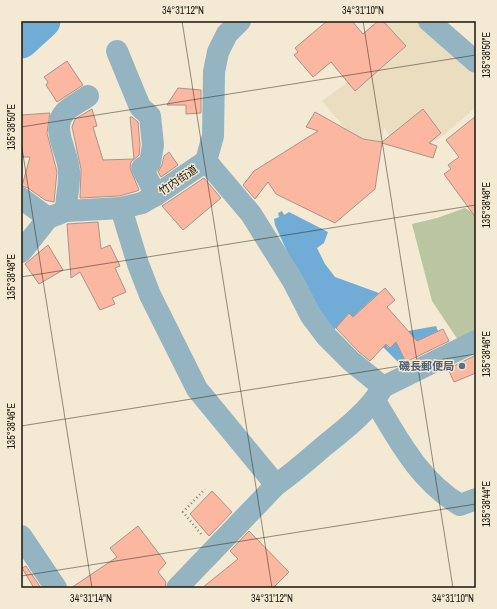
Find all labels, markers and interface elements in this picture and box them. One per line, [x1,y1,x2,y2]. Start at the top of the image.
text: 34°31'12"N [162,4,204,17]
text: 34°31'10"N [342,4,384,17]
text: 135°38'50"E [480,32,493,78]
text: 135°38'50"E [5,104,18,150]
street label: 竹内街道 [156,162,200,198]
text: 135°38'48"E [480,182,493,228]
text: 135°38'48"E [5,254,18,300]
text: 135°38'46"E [480,331,493,377]
place label: 磯長郵便局 [399,359,454,373]
marker: 磯長郵便局 [457,361,467,371]
text: 135°38'46"E [5,403,18,449]
text: 135°38'44"E [480,481,493,527]
text: 34°31'14"N [70,592,112,605]
text: 34°31'12"N [251,592,293,605]
text: 34°31'10"N [432,592,474,605]

